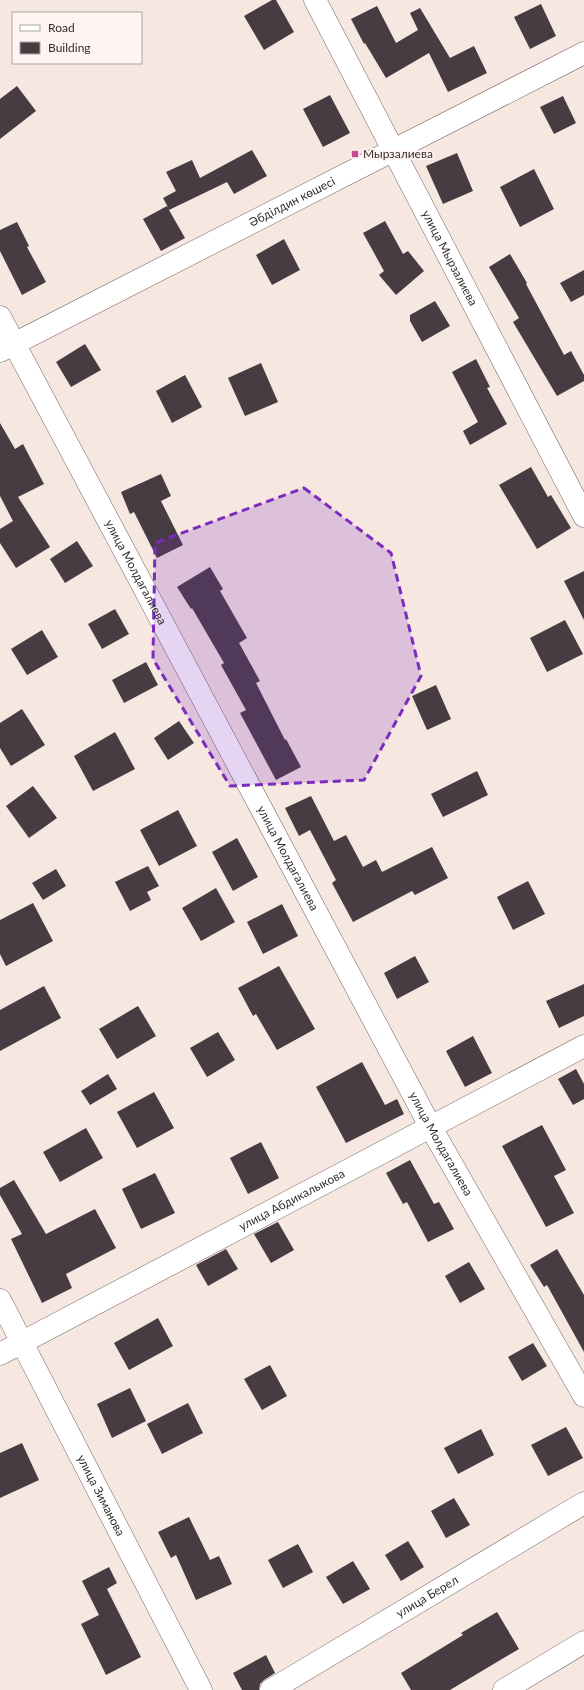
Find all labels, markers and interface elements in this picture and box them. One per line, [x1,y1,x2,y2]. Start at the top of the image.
legend [12,12,142,64]
text: Road [48,20,75,35]
text: Building [48,40,91,55]
place label: Мырзалиева [363,146,433,161]
marker: Мырзалиева [350,149,360,159]
street label: Әбділдин көшесі [246,173,338,230]
street label: улица Мырзалиева [419,207,481,308]
street label: улица Молдагалиева [102,517,170,627]
street label: улица Молдагалиева [254,803,322,913]
street label: улица Молдагалиева [406,1089,476,1198]
street label: улица Абдикалыкова [236,1166,347,1234]
street label: улица Зиманова [74,1452,128,1539]
street label: улица Берел [393,1572,461,1621]

